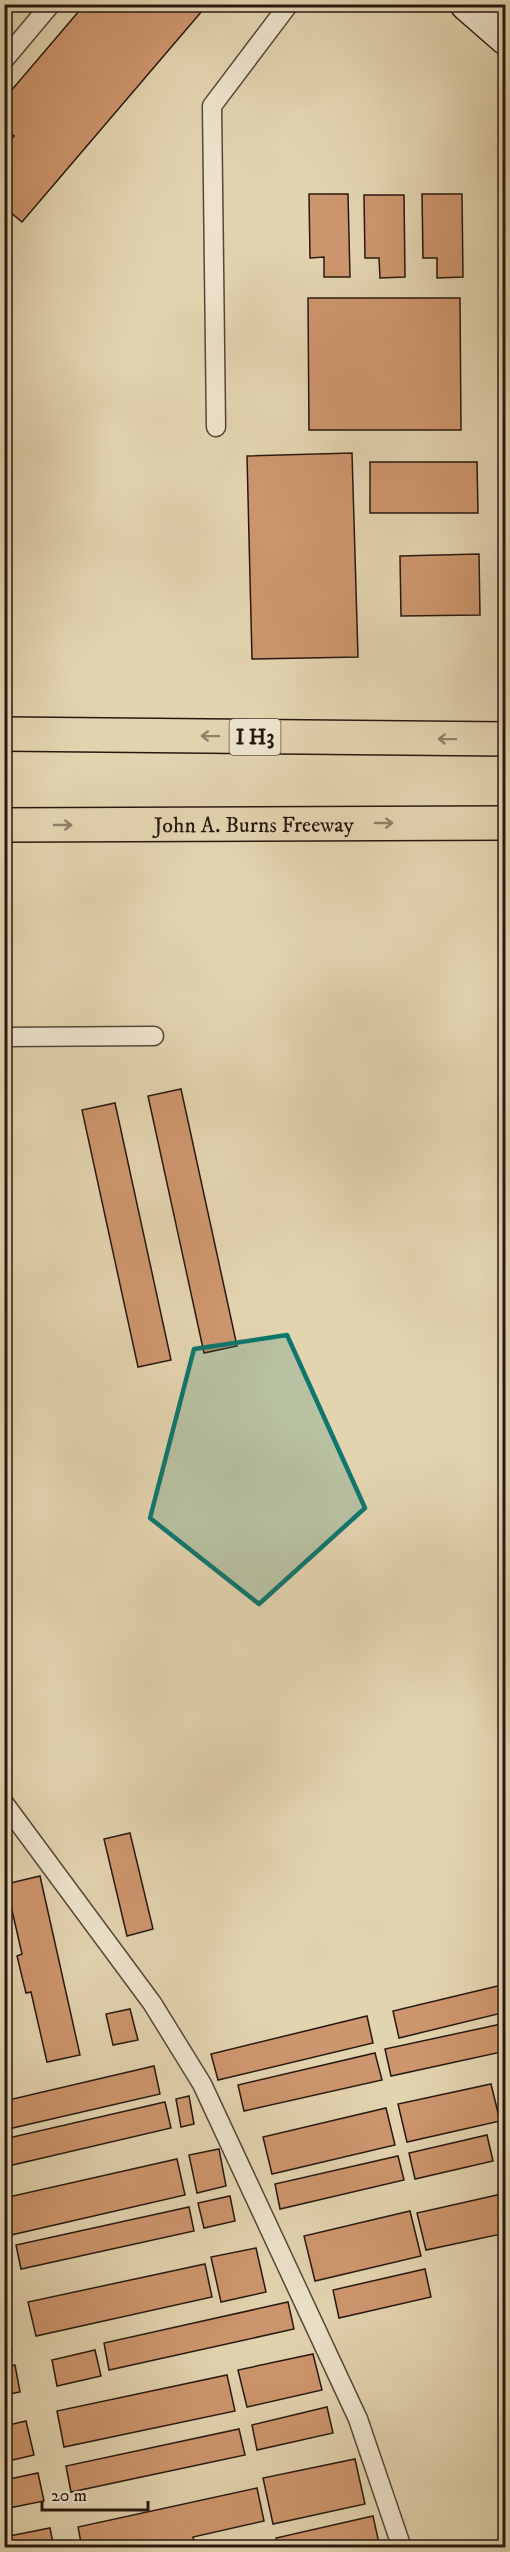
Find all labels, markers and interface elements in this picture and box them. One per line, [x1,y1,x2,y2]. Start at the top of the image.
road number: I H3 [230,719,280,755]
one-way arrow [201,730,221,742]
one-way arrow [438,733,458,745]
street label: John A. Burns Freeway [152,812,355,839]
one-way arrow [373,817,393,829]
one-way arrow [52,819,72,831]
scale bar [42,2474,148,2512]
text: 20 m [51,2485,87,2507]

